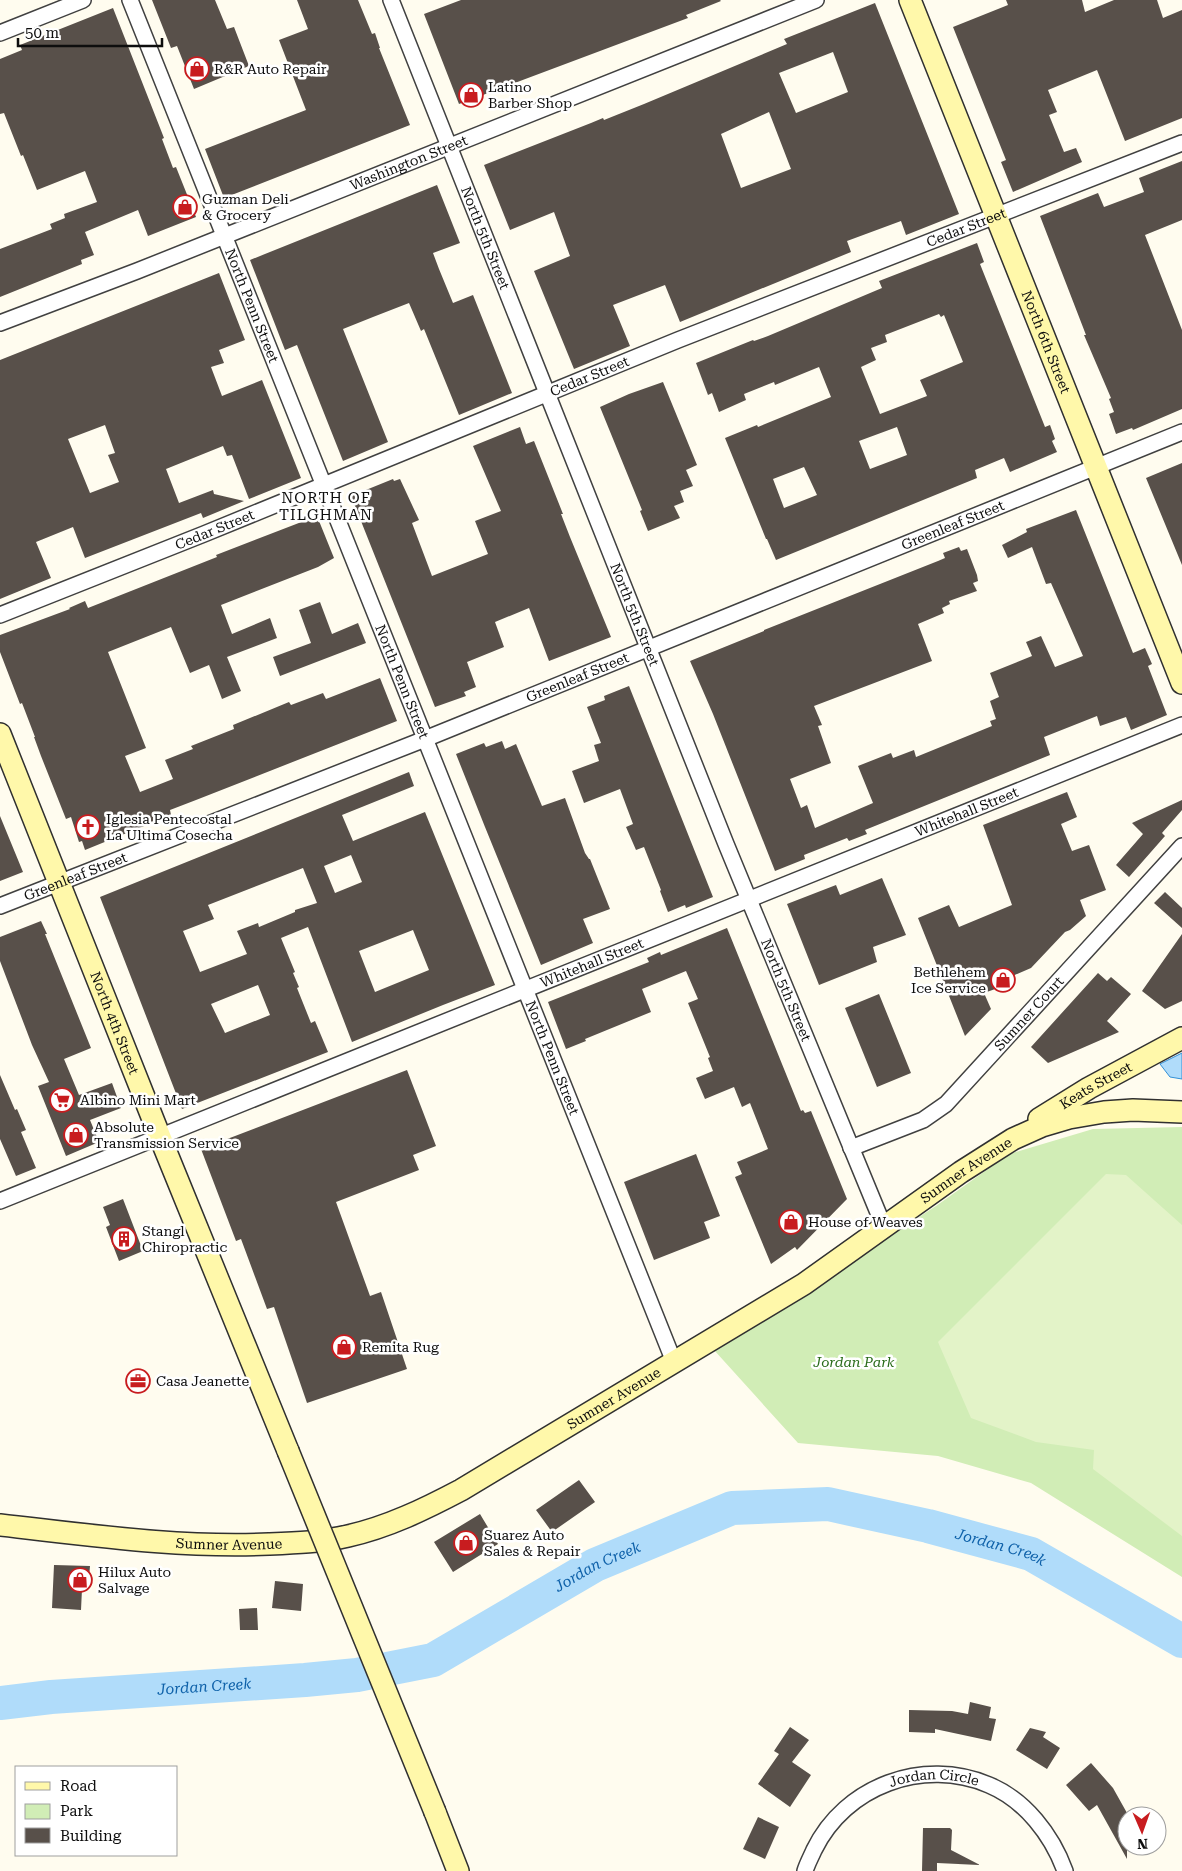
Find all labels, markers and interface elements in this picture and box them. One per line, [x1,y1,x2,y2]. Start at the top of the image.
scale bar [18,15,161,47]
text: 50 m [25,24,60,42]
shop icon: R&R Auto Repair [184,56,210,82]
place label: R&R Auto Repair [214,61,327,77]
place label: Latino Barber Shop [488,79,572,111]
shop icon: Latino Barber Shop [458,82,484,108]
street label: Washington Street [348,132,470,193]
street label: North 5th Street [458,184,513,292]
place label: Guzman Deli & Grocery [202,191,289,223]
shop icon: Guzman Deli & Grocery [172,194,198,220]
street label: Cedar Street [924,205,1008,250]
street label: North Penn Street [222,246,282,365]
street label: North 6th Street [1018,288,1074,396]
street label: Cedar Street [548,353,631,400]
district label: NORTH OF TILGHMAN [279,489,373,524]
street label: Greenleaf Street [899,497,1006,553]
street label: Cedar Street [173,506,257,553]
street label: North 5th Street [607,561,662,668]
street label: North Penn Street [372,622,432,741]
street label: Greenleaf Street [524,649,631,705]
street label: Whitehall Street [913,784,1020,840]
place label: Iglesia Pentecostal La Ultima Cosecha [106,811,233,843]
church icon: Iglesia Pentecostal La Ultima Cosecha [75,814,101,840]
street label: Greenleaf Street [21,849,129,904]
street label: Whitehall Street [538,935,646,991]
street label: North 5th Street [758,936,814,1044]
place label: Bethlehem Ice Service [911,964,986,996]
shop icon: Bethlehem Ice Service [990,967,1016,993]
street label: North 4th Street [87,969,142,1077]
street label: Sumner Court [991,973,1067,1054]
street label: North Penn Street [522,998,582,1117]
street label: Keats Street [1057,1058,1135,1112]
supermarket icon: Albino Mini Mart [49,1087,75,1113]
place label: Albino Mini Mart [80,1092,196,1108]
place label: Absolute Transmission Service [94,1119,239,1151]
shop icon: Absolute Transmission Service [63,1122,89,1148]
street label: Sumner Avenue [917,1134,1015,1206]
shop icon: House of Weaves [778,1209,804,1235]
place label: House of Weaves [808,1214,923,1230]
place label: Stangl Chiropractic [142,1223,227,1255]
building icon: Stangl Chiropractic [111,1226,137,1252]
shop icon: Remita Rug [331,1334,357,1360]
place label: Remita Rug [362,1339,439,1355]
park label: Jordan Park [813,1354,895,1370]
street label: Sumner Avenue [564,1364,664,1433]
office icon: Casa Jeanette [125,1368,151,1394]
place label: Casa Jeanette [156,1373,249,1389]
water label: Jordan Creek [952,1525,1050,1570]
place label: Suarez Auto Sales & Repair [484,1527,581,1559]
shop icon: Suarez Auto Sales & Repair [453,1530,479,1556]
street label: Sumner Avenue [175,1535,283,1553]
water label: Jordan Creek [550,1538,644,1596]
place label: Hilux Auto Salvage [98,1564,171,1596]
shop icon: Hilux Auto Salvage [67,1567,93,1593]
water label: Jordan Creek [156,1675,253,1699]
legend [15,1766,178,1856]
street label: Jordan Circle [887,1766,981,1790]
text: Road [60,1777,97,1795]
text: Park [60,1802,94,1820]
north arrow [1117,1806,1167,1856]
text: Building [60,1827,122,1845]
text: N [1137,1836,1148,1852]

